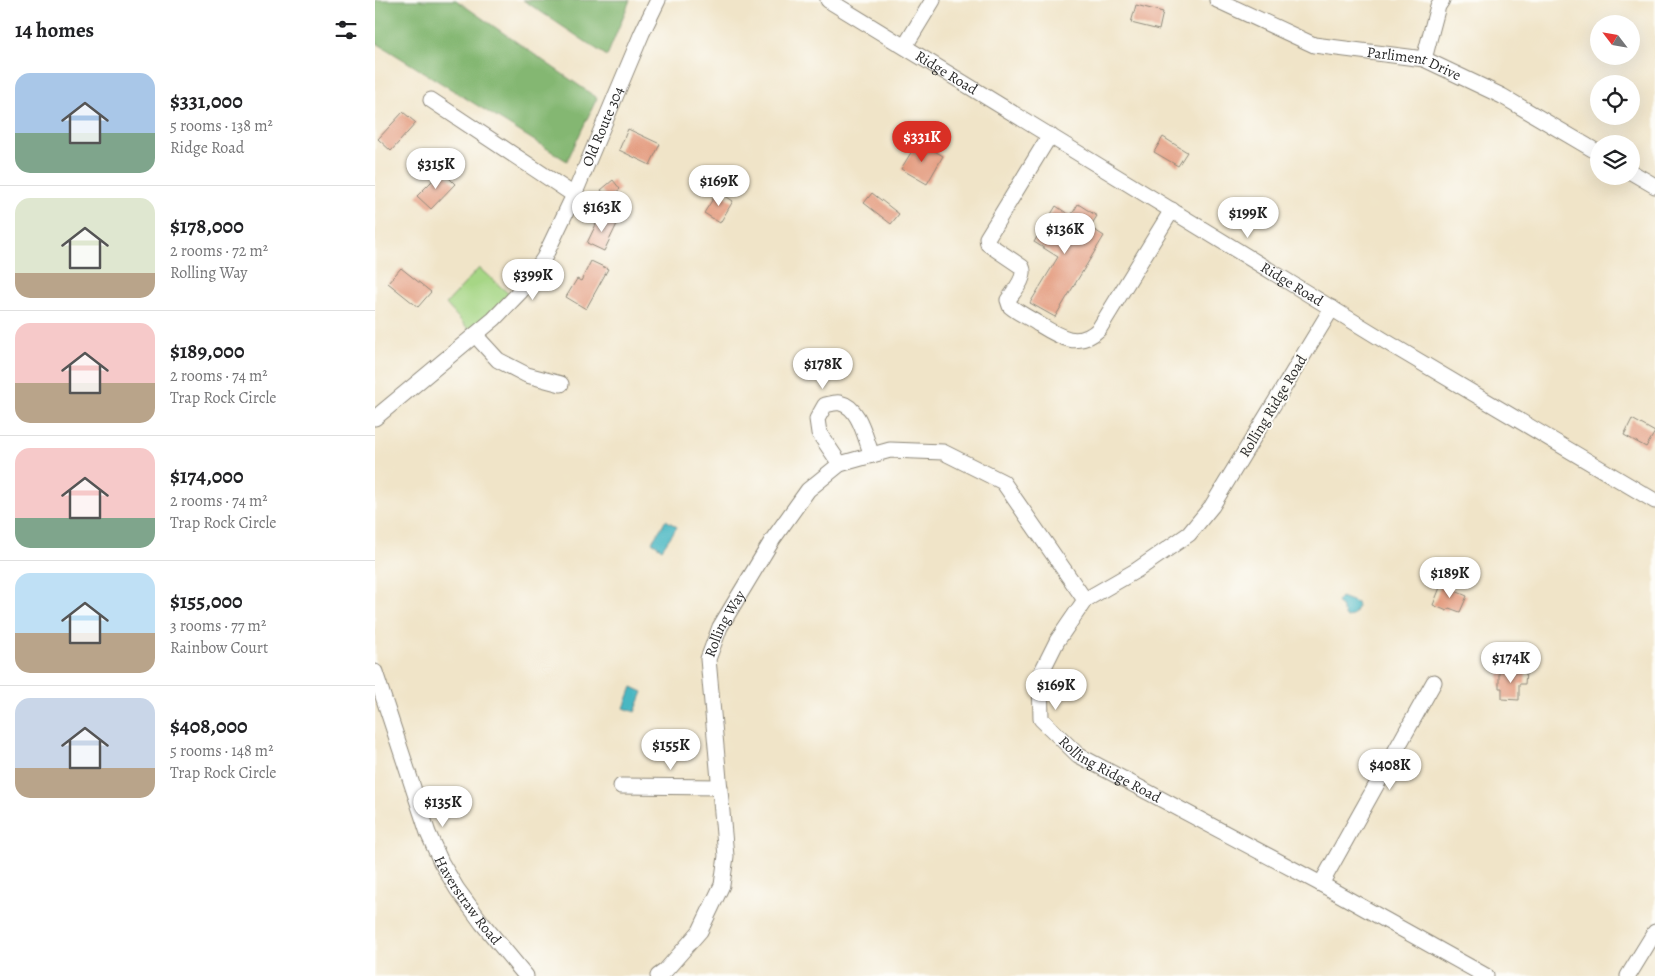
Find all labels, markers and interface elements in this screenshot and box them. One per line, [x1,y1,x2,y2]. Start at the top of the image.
north arrow [1590,15,1640,65]
map controls [1590,15,1640,185]
text: 14 homes [15,16,94,44]
icon: filters [332,16,360,44]
street label: Parliment Drive [1366,42,1465,85]
street label: Ridge Road [912,46,982,100]
button: locate [1590,75,1640,125]
street label: Old Route 304 [577,83,629,170]
text: $331,000 [170,87,243,115]
icon: home [55,93,115,153]
text: 5 rooms · 138 m² [170,115,273,137]
pin: $331K [887,120,957,163]
text: $331K [903,126,941,148]
button: layers [1590,135,1640,185]
text: Ridge Road [170,137,244,159]
pin: $315K [401,148,471,190]
text: $315K [417,153,455,175]
pin: $169K [684,164,754,207]
text: $169K [700,170,738,192]
pin: $163K [567,190,637,233]
text: $163K [583,196,621,218]
pin: $199K [1213,196,1283,239]
text: $199K [1229,202,1267,224]
text: $178,000 [170,212,244,240]
pin: $136K [1030,212,1100,255]
icon: home [55,218,115,278]
text: $136K [1046,218,1084,240]
text: 2 rooms · 72 m² [170,240,268,262]
street label: Ridge Road [1257,257,1328,311]
pin: $399K [498,258,568,301]
text: Rolling Way [170,262,247,284]
text: $399K [513,264,553,286]
text: $189,000 [170,337,244,365]
icon: home [55,343,115,403]
pin: $178K [788,348,858,390]
street label: Rolling Ridge Road [1235,350,1312,461]
text: $178K [804,353,842,375]
text: 2 rooms · 74 m² [170,365,268,387]
text: Trap Rock Circle [170,387,277,409]
text: $174,000 [170,462,243,490]
icon: home [55,468,115,528]
text: 2 rooms · 74 m² [170,490,268,512]
text: Trap Rock Circle [170,512,277,534]
pin: $189K [1415,556,1485,599]
text: $189K [1431,562,1469,584]
street label: Rolling Way [700,586,750,660]
text: $155,000 [170,587,243,615]
icon: home [55,593,115,653]
text: 3 rooms · 77 m² [170,615,266,637]
text: Rainbow Court [170,637,268,659]
pin: $174K [1476,642,1546,684]
text: $174K [1492,647,1530,669]
pin: $169K [1021,668,1091,711]
text: $169K [1037,674,1075,696]
text: $408,000 [170,712,248,740]
icon: home [55,718,115,778]
pin: $155K [636,728,706,771]
street label: Rolling Ridge Road [1054,731,1166,808]
text: $155K [652,734,690,756]
text: 5 rooms · 148 m² [170,740,273,762]
pin: $408K [1355,748,1425,791]
text: $408K [1369,754,1411,776]
text: Trap Rock Circle [170,762,277,784]
pin: $135K [408,786,478,828]
text: $135K [424,791,462,813]
street label: Haverstraw Road [430,853,507,950]

